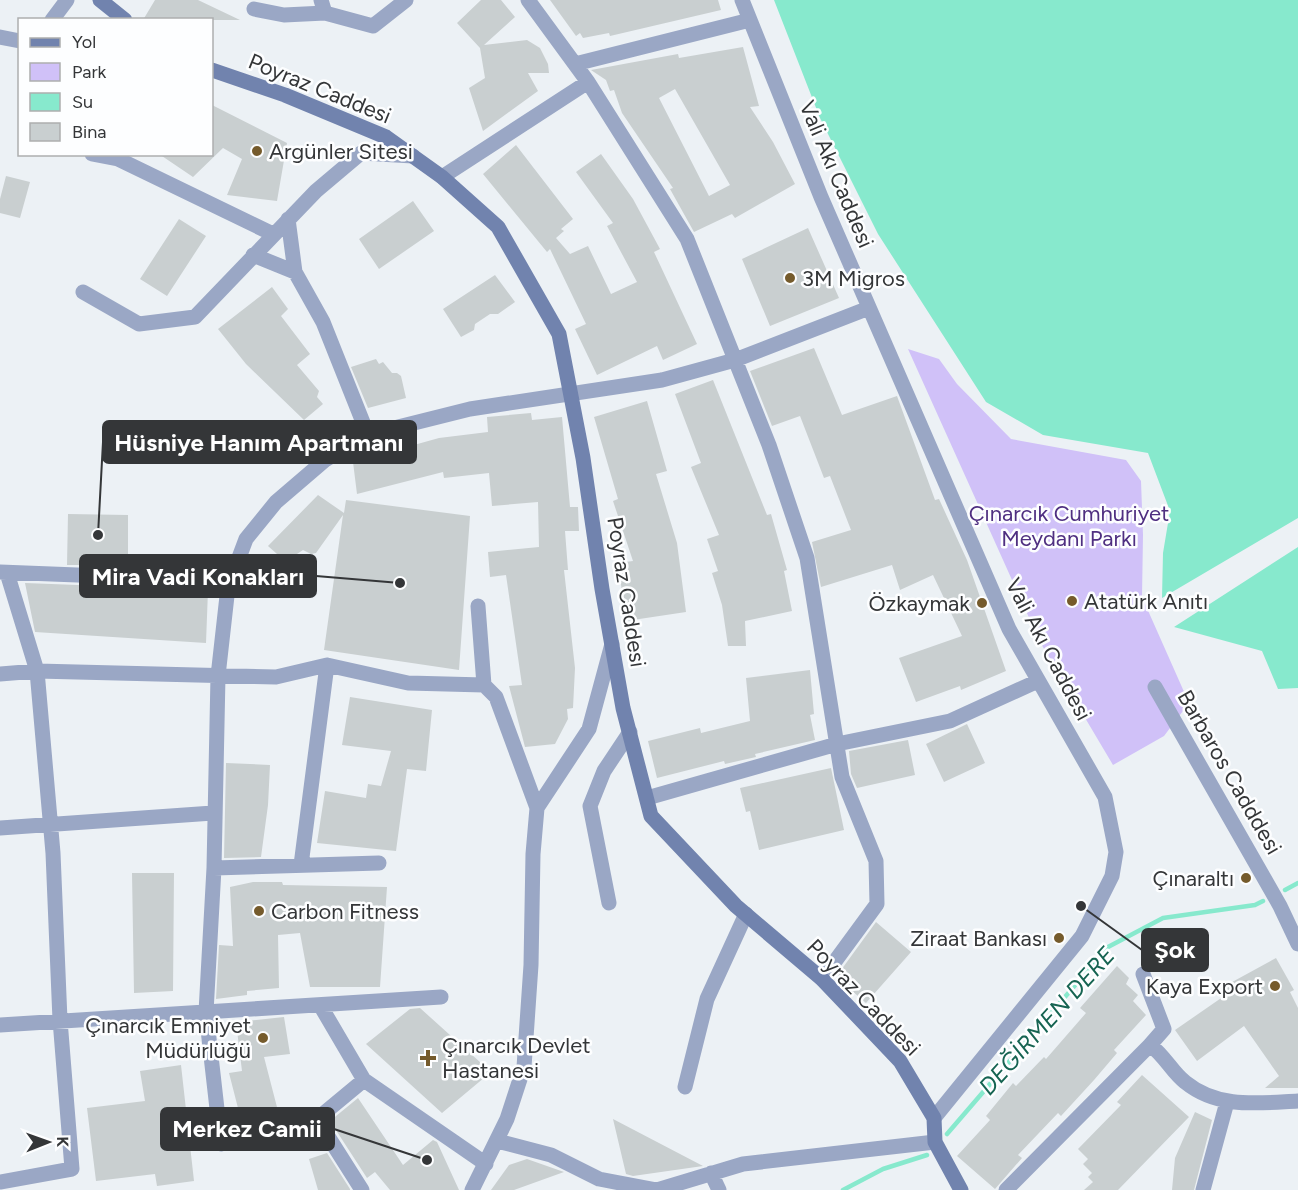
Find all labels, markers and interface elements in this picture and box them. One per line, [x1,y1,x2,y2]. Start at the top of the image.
legend [18,18,213,156]
text: Yol [72,31,96,53]
street label: Poyraz Caddesi [244,48,395,129]
text: Park [72,61,107,83]
text: Su [72,91,93,113]
street label: Vali Akı Caddesi [793,97,880,252]
text: Bina [72,121,106,143]
place label: Argünler Sitesi [269,138,413,165]
marker: Argünler Sitesi [250,144,264,158]
place label: 3M Migros [802,265,905,292]
marker: 3M Migros [783,271,797,285]
callout: Hüsniye Hanım Apartmanı [103,421,416,463]
text: Hüsniye Hanım Apartmanı [114,428,404,457]
park label: Çınarcık Cumhuriyet Meydanı Parkı [969,500,1169,552]
street label: Poyraz Caddesi [601,515,652,669]
callout: Mira Vadi Konakları [80,555,316,597]
text: Mira Vadi Konakları [92,562,304,591]
street label: Vali Akı Caddesi [1000,573,1097,725]
place label: Atatürk Anıtı [1084,588,1208,615]
place label: Özkaymak [868,590,970,617]
marker: Atatürk Anıtı [1065,594,1079,608]
marker: Özkaymak [975,596,989,610]
street label: Barbaros Cadddesi [1172,685,1288,859]
place label: Çınaraltı [1153,865,1234,892]
marker: Çınaraltı [1239,871,1253,885]
place label: Carbon Fitness [271,898,419,925]
marker: Carbon Fitness [252,904,266,918]
place label: Ziraat Bankası [910,925,1047,952]
callout: Şok [1142,929,1208,971]
marker: Ziraat Bankası [1052,931,1066,945]
street label: Poyraz Caddesi [801,933,926,1061]
text: Şok [1154,935,1196,964]
water label: DEĞİRMEN DERE [972,941,1121,1101]
place label: Kaya Export [1146,973,1263,1000]
marker: Kaya Export [1268,979,1282,993]
place label: Çınarcık Emniyet Müdürlüğü [85,1012,251,1064]
marker: Çınarcık Emniyet Müdürlüğü [256,1031,270,1045]
place label: Çınarcık Devlet Hastanesi [442,1032,590,1084]
marker: Çınarcık Devlet Hastanesi [419,1049,437,1067]
callout: Merkez Camii [161,1108,334,1150]
north arrow [18,1112,78,1172]
text: Merkez Camii [172,1114,322,1143]
text: K [53,1136,72,1148]

